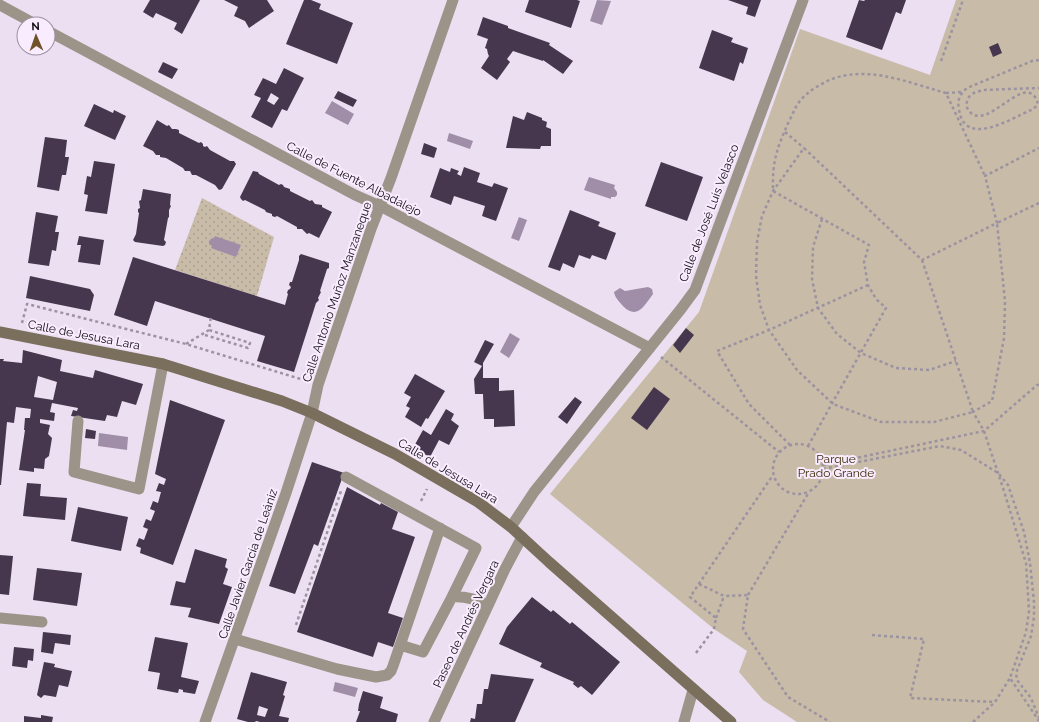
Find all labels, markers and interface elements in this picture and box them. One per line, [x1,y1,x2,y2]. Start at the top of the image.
north arrow [16,16,56,56]
text: N [31,20,40,33]
street label: Calle de Fuente Albadalejo [284,139,424,219]
street label: Calle de José Luis Velasco [676,142,742,284]
street label: Calle Antonio Muñoz Manzaneque [300,200,374,384]
street label: Calle de Jesusa Lara [27,317,141,353]
street label: Calle de Jesusa Lara [396,436,500,506]
park label: Parque Prado Grande [798,452,874,480]
street label: Calle Javier García de Leániz [216,487,280,641]
street label: Paseo de Andrés Vergara [430,558,502,690]

